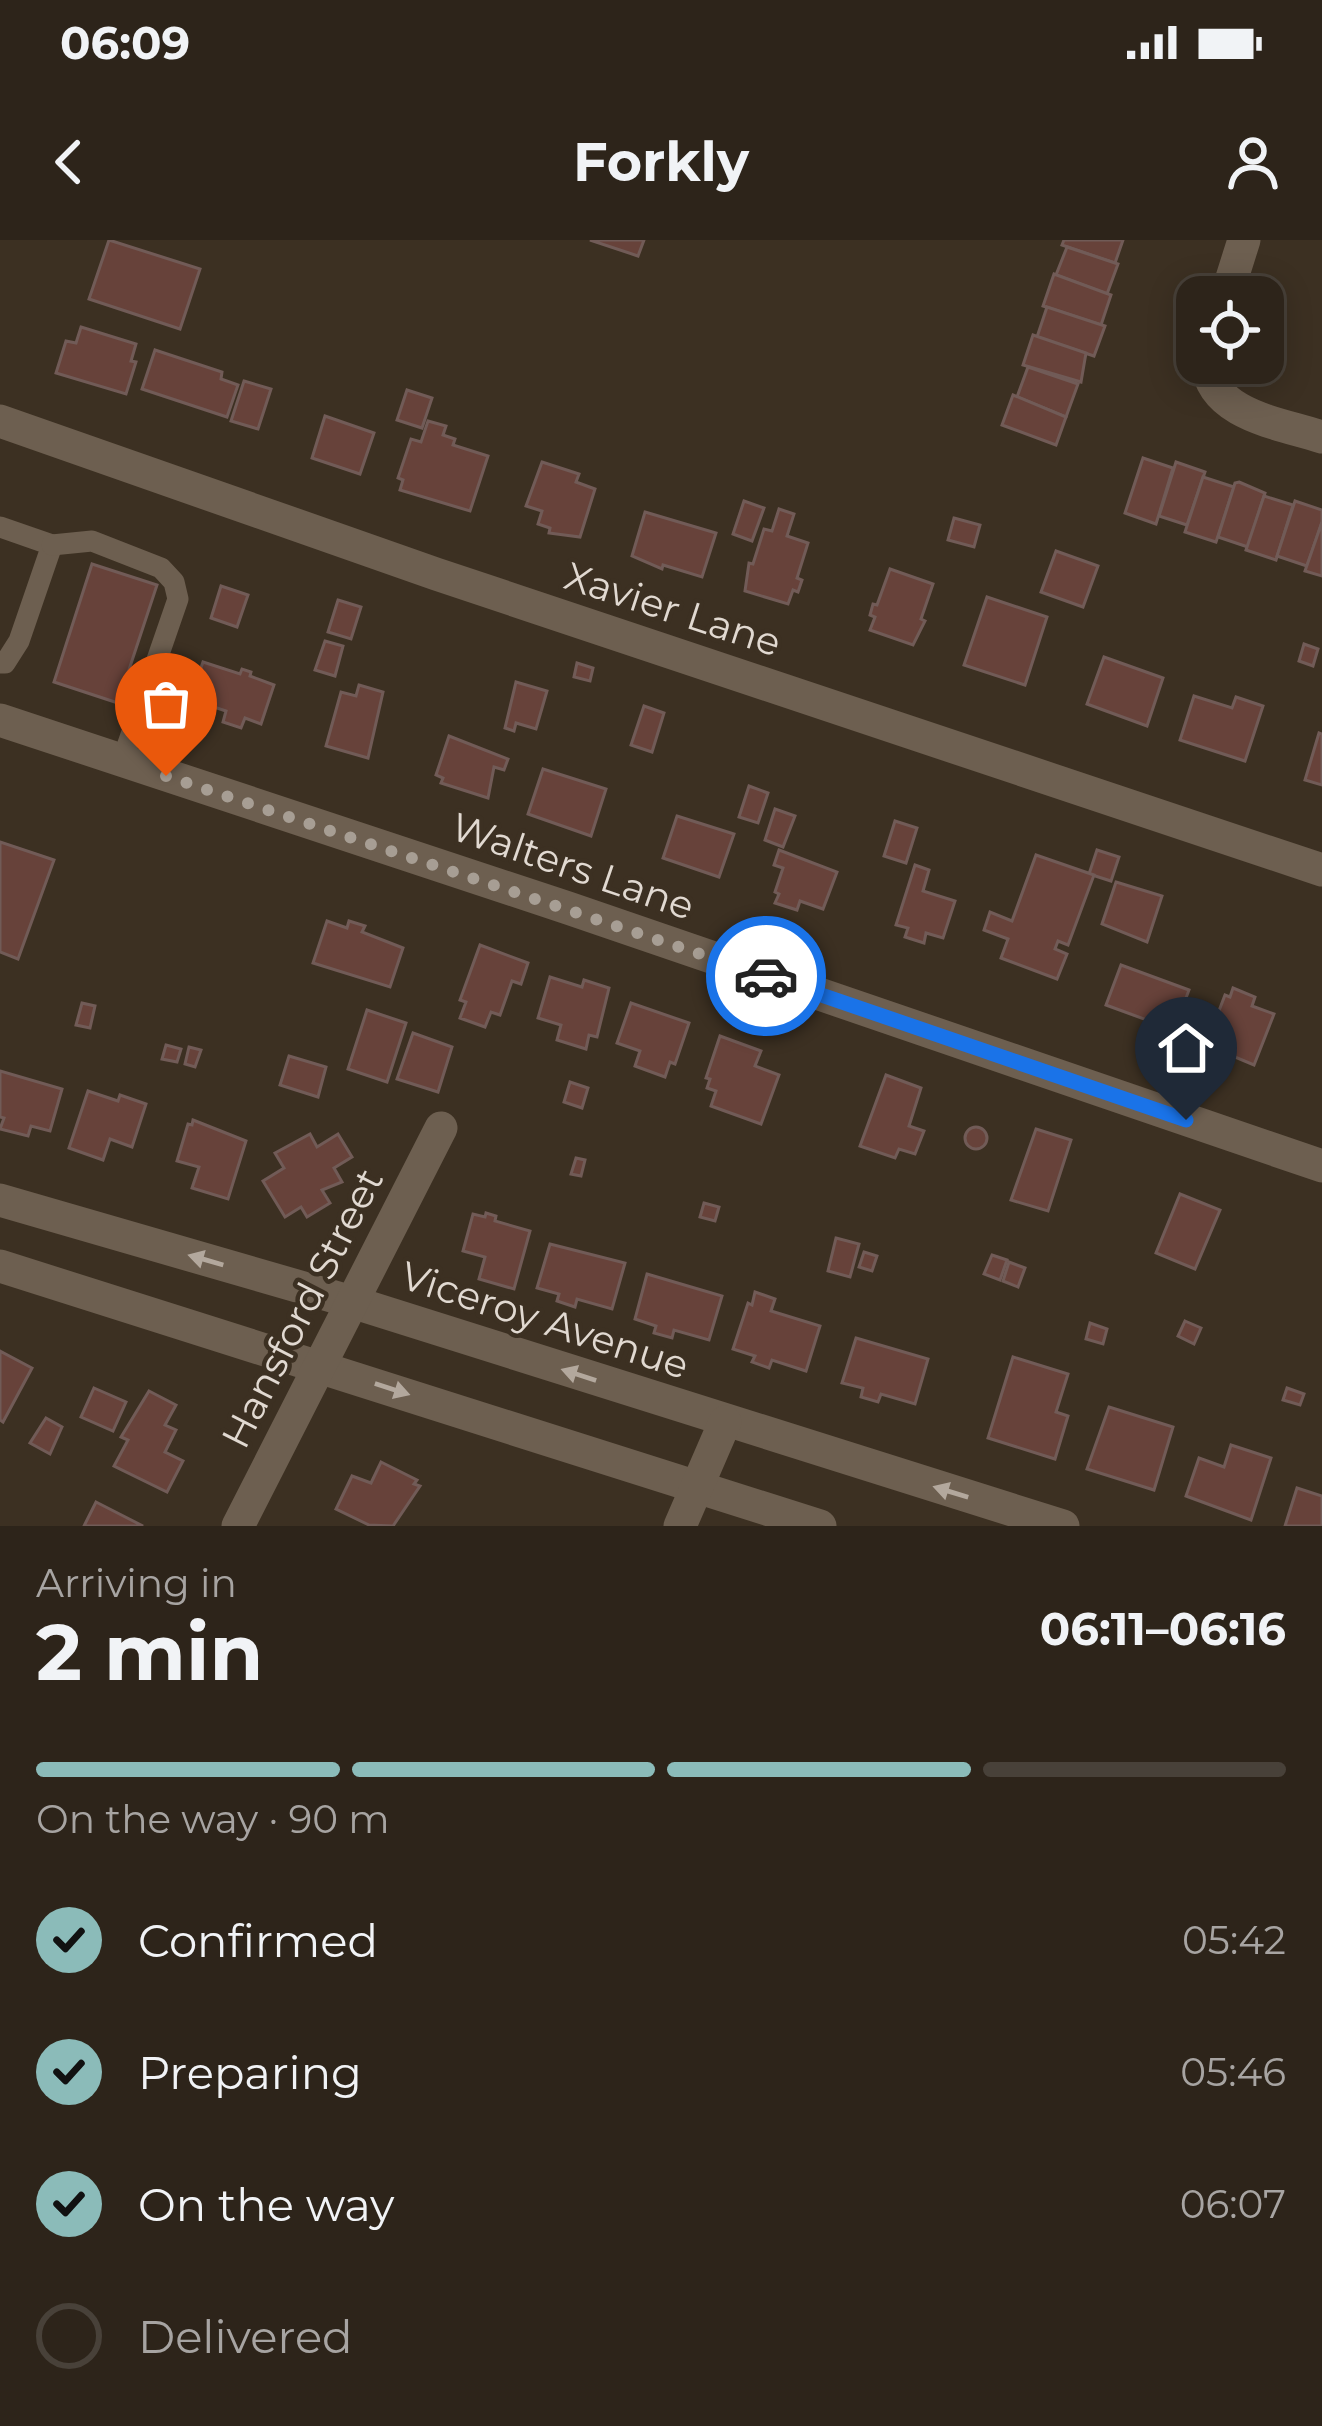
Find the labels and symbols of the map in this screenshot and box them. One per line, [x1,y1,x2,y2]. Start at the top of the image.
street label: Xavier Lane [559,551,787,667]
pin [115,653,217,776]
street label: Walters Lane [445,802,701,930]
courier [706,916,826,1036]
pin [1135,997,1237,1120]
street label: Hansford Street [211,1160,393,1456]
one-way arrow [187,1250,224,1268]
street label: Viceroy Avenue [395,1251,695,1389]
one-way arrow [560,1365,597,1384]
one-way arrow [374,1380,411,1399]
one-way arrow [932,1481,969,1500]

